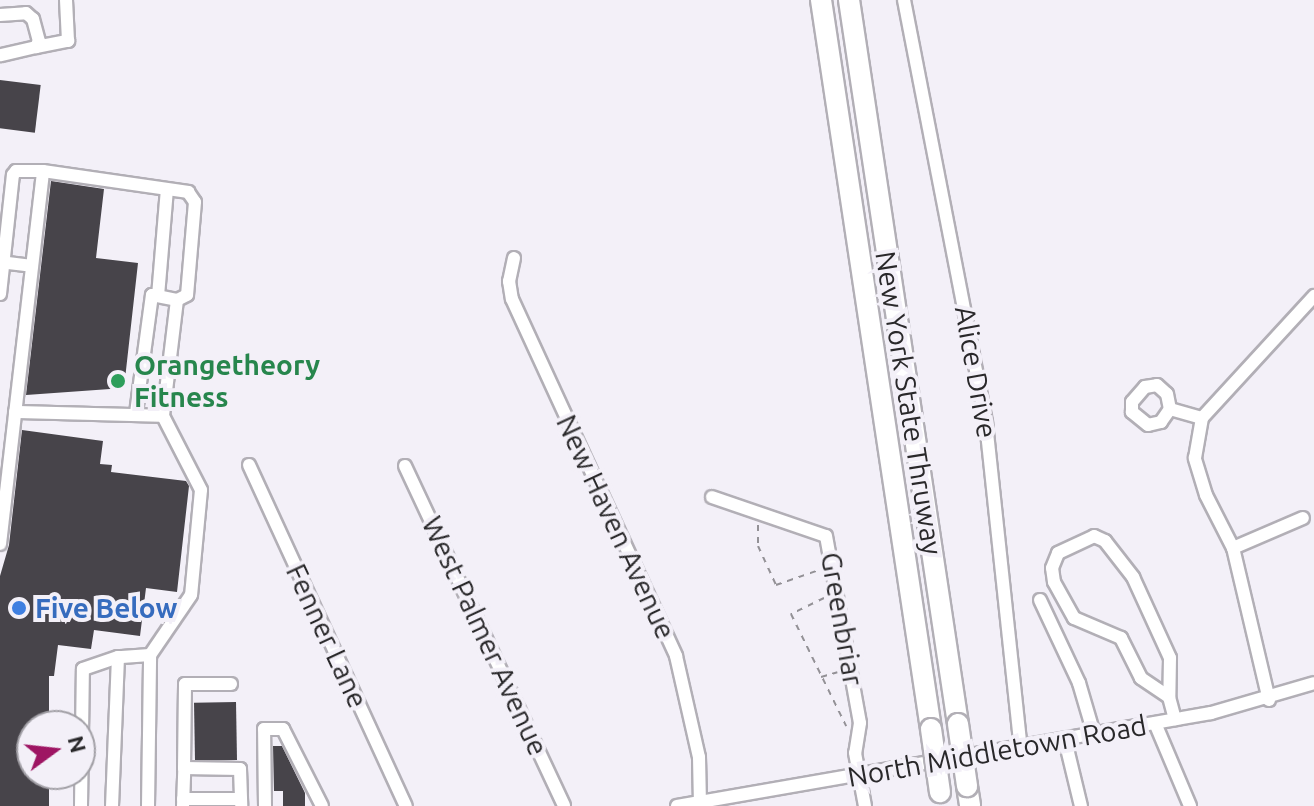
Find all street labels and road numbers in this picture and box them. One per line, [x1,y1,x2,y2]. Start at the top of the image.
street label: New York State Thruway [868,249,950,557]
street label: Alice Drive [948,303,1004,441]
street label: New Haven Avenue [549,410,683,644]
street label: West Palmer Avenue [415,511,555,761]
street label: Greenbriar [814,550,870,688]
street label: Fenner Lane [279,559,375,713]
street label: North Middletown Road [845,708,1149,794]

